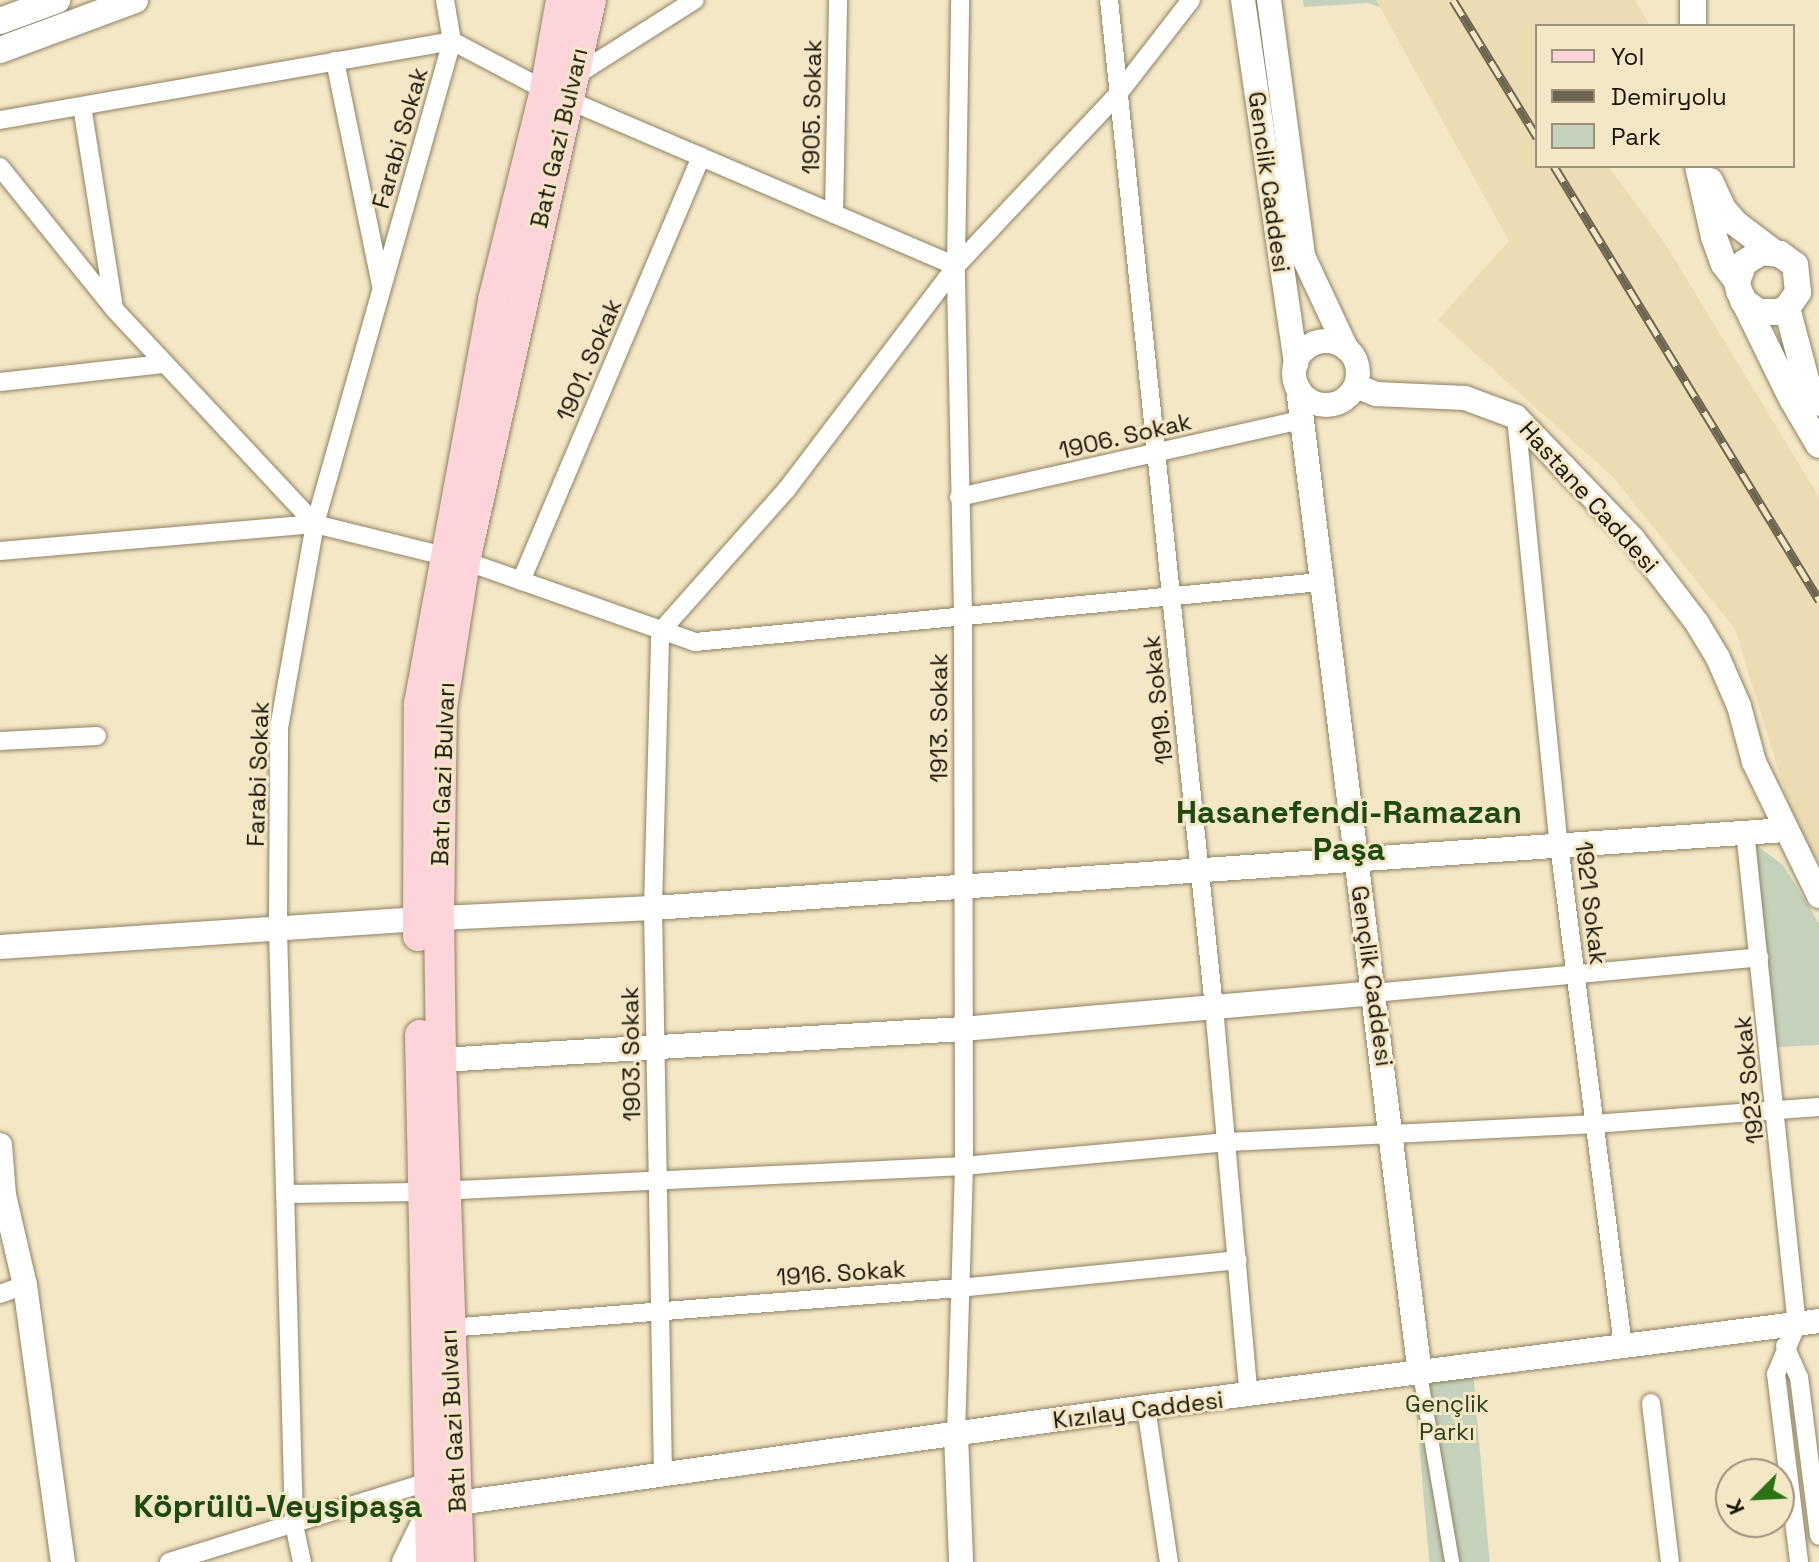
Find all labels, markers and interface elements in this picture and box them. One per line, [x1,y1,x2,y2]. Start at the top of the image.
legend [1535,24,1795,168]
street label: 1905. Sokak [796,39,828,175]
text: Yol [1611,41,1644,72]
street label: Batı Gazi Bulvarı [524,45,594,231]
street label: Farabi Sokak [366,64,434,212]
text: Demiryolu [1611,81,1727,112]
street label: Genclik Caddesi [1242,90,1296,274]
text: Park [1611,121,1661,152]
street label: 1901. Sokak [550,294,628,426]
street label: 1906. Sokak [1056,407,1194,465]
street label: Hastane Caddesi [1513,415,1665,579]
street label: 1919. Sokak [1137,634,1179,766]
street label: 1913. Sokak [925,653,953,783]
street label: Batı Gazi Bulvarı [425,682,461,866]
street label: Farabi Sokak [241,701,275,847]
district label: Hasanefendi-Ramazan Paşa [1176,794,1522,869]
street label: 1921 Sokak [1569,840,1613,966]
street label: Gençlik Caddesi [1345,884,1399,1068]
street label: 1903. Sokak [615,986,647,1122]
street label: 1923 Sokak [1728,1015,1770,1145]
street label: 1916. Sokak [775,1254,907,1292]
street label: Batı Gazi Bulvarı [434,1328,472,1514]
street label: Kızılay Caddesi [1051,1385,1225,1435]
park label: Gençlik Parkı [1405,1390,1489,1446]
north arrow [1715,1458,1795,1538]
district label: Köprülü-Veysipaşa [133,1487,423,1525]
text: K [1719,1495,1750,1519]

